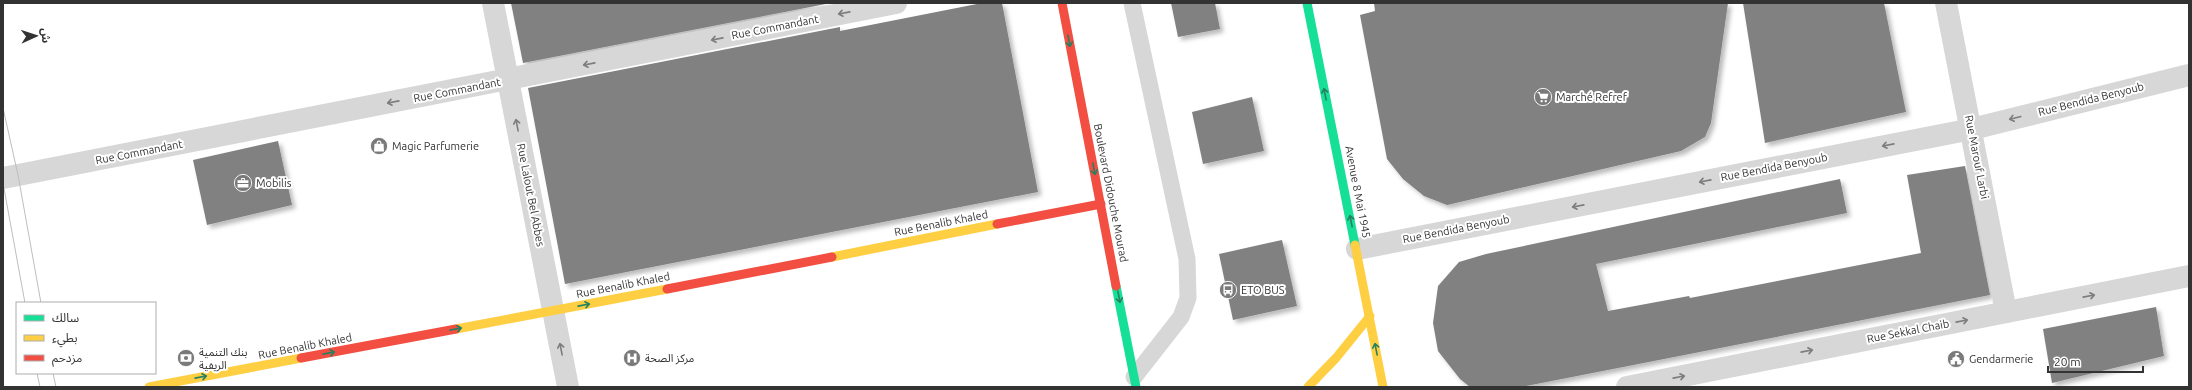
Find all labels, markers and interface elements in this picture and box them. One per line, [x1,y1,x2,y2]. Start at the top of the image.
one-way arrow [838,10,851,18]
street label: Rue Commandant [730,13,820,41]
north arrow [16,16,56,56]
text: ش [39,28,52,43]
one-way arrow [1065,34,1073,47]
one-way arrow [711,35,724,43]
one-way arrow [583,60,596,68]
street label: Rue Commandant [412,76,502,104]
street label: Rue Bendida Benyoub [2037,80,2145,118]
supermarket icon: Marché Refref [1533,87,1553,107]
one-way arrow [1321,88,1329,101]
place label: Marché Refref [1556,91,1628,103]
one-way arrow [387,99,400,107]
street label: Rue Marouf Larbi [1963,114,1991,200]
one-way arrow [2009,115,2022,122]
one-way arrow [512,119,520,132]
street label: Boulevard Didouche Mourad [1092,123,1130,263]
shop icon: Magic Parfumerie [369,136,389,156]
street label: Rue Commandant [94,138,184,166]
place label: Magic Parfumerie [392,140,479,152]
one-way arrow [1882,141,1895,149]
street label: Rue Lalout Bel Abbes [515,142,547,248]
street label: Avenue 8 Mai 1945 [1343,145,1373,239]
street label: Rue Bendida Benyoub [1720,151,1828,183]
one-way arrow [1090,162,1098,175]
office icon: Mobilis [233,173,253,193]
place label: Mobilis [256,177,292,189]
one-way arrow [1699,177,1712,185]
one-way arrow [1572,202,1585,210]
street label: Rue Benalib Khaled [893,208,989,238]
street label: Rue Bendida Benyoub [1402,213,1510,245]
one-way arrow [1347,215,1355,228]
street label: Rue Benalib Khaled [575,270,671,300]
bus stop icon: ETO BUS [1218,280,1238,300]
place label: ETO BUS [1241,284,1285,296]
one-way arrow [1115,290,1123,303]
one-way arrow [2083,291,2096,299]
one-way arrow [577,301,590,309]
legend [16,302,156,374]
text: سالك [52,311,79,324]
one-way arrow [1955,316,1968,324]
street label: Rue Sekkal Chaib [1866,317,1950,345]
one-way arrow [450,325,463,333]
text: بطيء [52,331,78,348]
street label: Rue Benalib Khaled [257,331,353,361]
one-way arrow [556,343,564,356]
one-way arrow [1372,343,1380,356]
place label: بنك التنمية الريفية [199,346,248,372]
one-way arrow [1800,347,1813,355]
bank icon: بنك التنمية الريفية [176,348,196,368]
hospital icon: مركز الصحة [622,348,642,368]
scale bar [2048,348,2143,374]
one-way arrow [322,349,335,357]
public building icon: Gendarmerie [1946,349,1966,369]
text: مزدحم [52,351,82,367]
place label: مركز الصحة [645,352,695,365]
place label: Gendarmerie [1969,353,2033,365]
text: 20 m [2054,355,2081,368]
one-way arrow [1673,372,1686,380]
one-way arrow [194,373,207,381]

